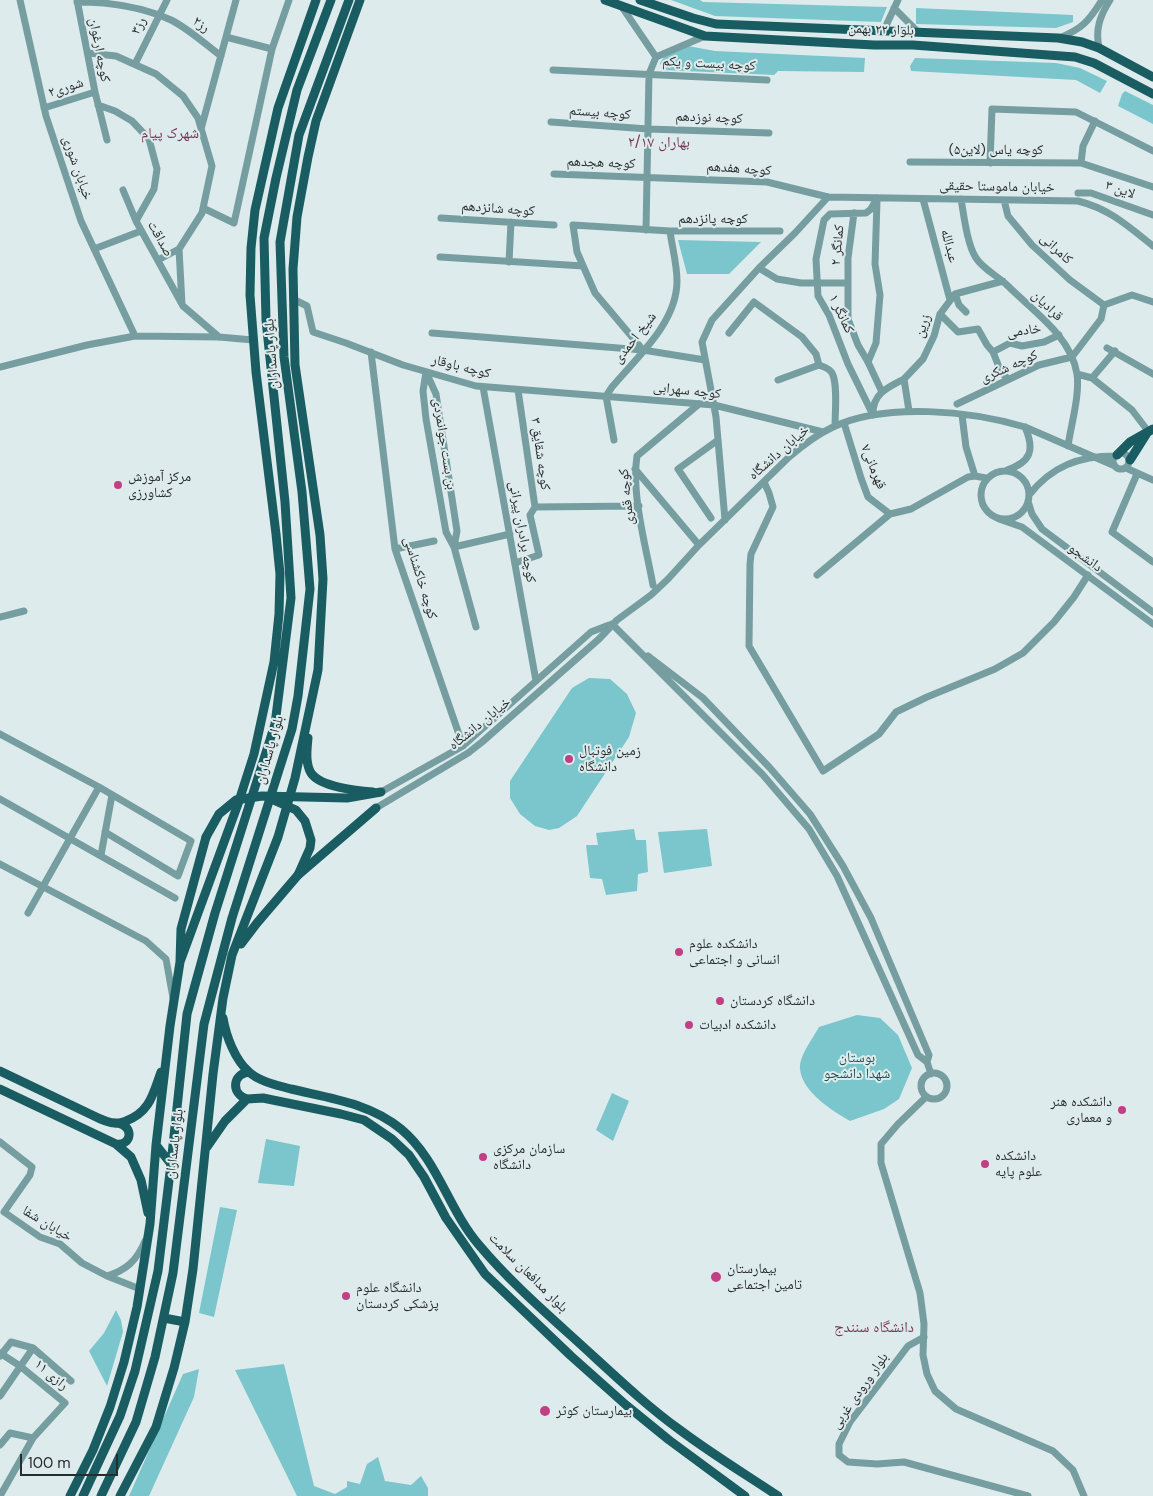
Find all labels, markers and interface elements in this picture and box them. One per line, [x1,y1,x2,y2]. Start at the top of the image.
street label: رز۲ [189,13,213,37]
street label: رز۳ [128,15,150,37]
street label: کوچه ارغوان [85,16,113,84]
street label: بلوار ۲۲ بهمن [848,20,914,40]
street label: کوچه بیست و یکم [662,53,756,75]
street label: شوری۲ [46,74,86,102]
street label: کوچه بیستم [569,102,631,124]
street label: کوچه نوزدهم [675,108,743,128]
district label: شهرک پیام [141,125,199,143]
street label: خیابان شوری [58,134,96,202]
district label: ۲/۱۷ بهاران [628,134,690,152]
street label: کوچه یاس (لاین۵) [949,142,1043,158]
street label: کوچه هجدهم [566,153,636,173]
street label: کوچه هفدهم [706,158,772,180]
street label: لاین ۳ [1103,177,1137,203]
street label: خیابان ماموستا حقیقی [939,178,1055,196]
street label: کوچه شانزدهم [461,198,535,220]
street label: کوچه پانزدهم [678,211,748,227]
street label: صداقت [143,218,177,260]
street label: کمانگر ۲ [828,224,848,266]
street label: عبدالله [937,227,961,265]
street label: کامرانی [1036,230,1076,268]
street label: قرادیان [1028,287,1066,325]
street label: کمانگر ۱ [825,292,857,336]
street label: شیخ احمدی [610,309,660,367]
street label: زرین [911,312,935,340]
street label: بلوار پاسداران [261,318,283,390]
street label: خادمی [1006,320,1042,342]
street label: کوچه شکری [978,347,1040,387]
street label: کوچه باوقار [430,352,492,382]
street label: کوچه سهرابی [652,379,722,403]
street label: بن بست جوانمردی [428,397,460,491]
street label: کوچه شقایق ۳ [527,417,553,491]
street label: خیابان دانشگاه [745,422,813,484]
street label: قهرمانی۷ [856,442,890,492]
street label: کوچه قمری [616,468,638,526]
place label: مرکز آموزش کشاورزی [128,469,191,502]
marker: مرکز آموزش کشاورزی [112,479,124,491]
street label: کوچه برادران پیرانی [505,480,539,584]
street label: کوچه خاکشناسی [399,535,441,621]
street label: دانشجو [1065,540,1105,576]
street label: خیابان دانشگاه [446,694,514,754]
street label: بلوار پاسداران [252,714,288,786]
place label: زمین فوتبال دانشگاه [579,743,641,776]
marker: زمین فوتبال دانشگاه [563,753,575,765]
place label: دانشکده علوم انسانی و اجتماعی [689,936,780,969]
marker: دانشکده علوم انسانی و اجتماعی [673,946,685,958]
place label: دانشگاه کردستان [730,993,815,1009]
marker: دانشگاه کردستان [714,995,726,1007]
place label: دانشکده ادبیات [699,1017,776,1033]
marker: دانشکده ادبیات [683,1019,695,1031]
park label: بوستان شهدا دانشجو [824,1050,890,1082]
place label: دانشکده هنر و معماری [1050,1094,1112,1126]
marker: دانشکده هنر و معماری [1116,1104,1128,1116]
street label: بلوار پاسداران [162,1108,188,1180]
place label: سازمان مرکزی دانشگاه [493,1141,565,1174]
place label: دانشکده علوم پایه [995,1148,1042,1180]
marker: سازمان مرکزی دانشگاه [477,1151,489,1163]
marker: دانشکده علوم پایه [979,1158,991,1170]
street label: خیابان شفا [19,1203,75,1245]
street label: بلوار مدافعان سلامت [485,1230,571,1316]
place label: بیمارستان تامین اجتماعی [727,1261,802,1294]
marker: بیمارستان تامین اجتماعی [709,1270,723,1284]
place label: دانشگاه علوم پزشکی کردستان [356,1280,439,1312]
marker: دانشگاه علوم پزشکی کردستان [340,1290,352,1302]
district label: دانشگاه سنندج [834,1319,914,1337]
street label: بلوار ورودی غربی [828,1350,892,1432]
street label: رازی ۱۱ [31,1356,71,1394]
place label: بیمارستان کوثر [556,1403,632,1419]
marker: بیمارستان کوثر [538,1404,552,1418]
scale bar [22,1444,120,1476]
text: 100 m [28,1453,71,1473]

